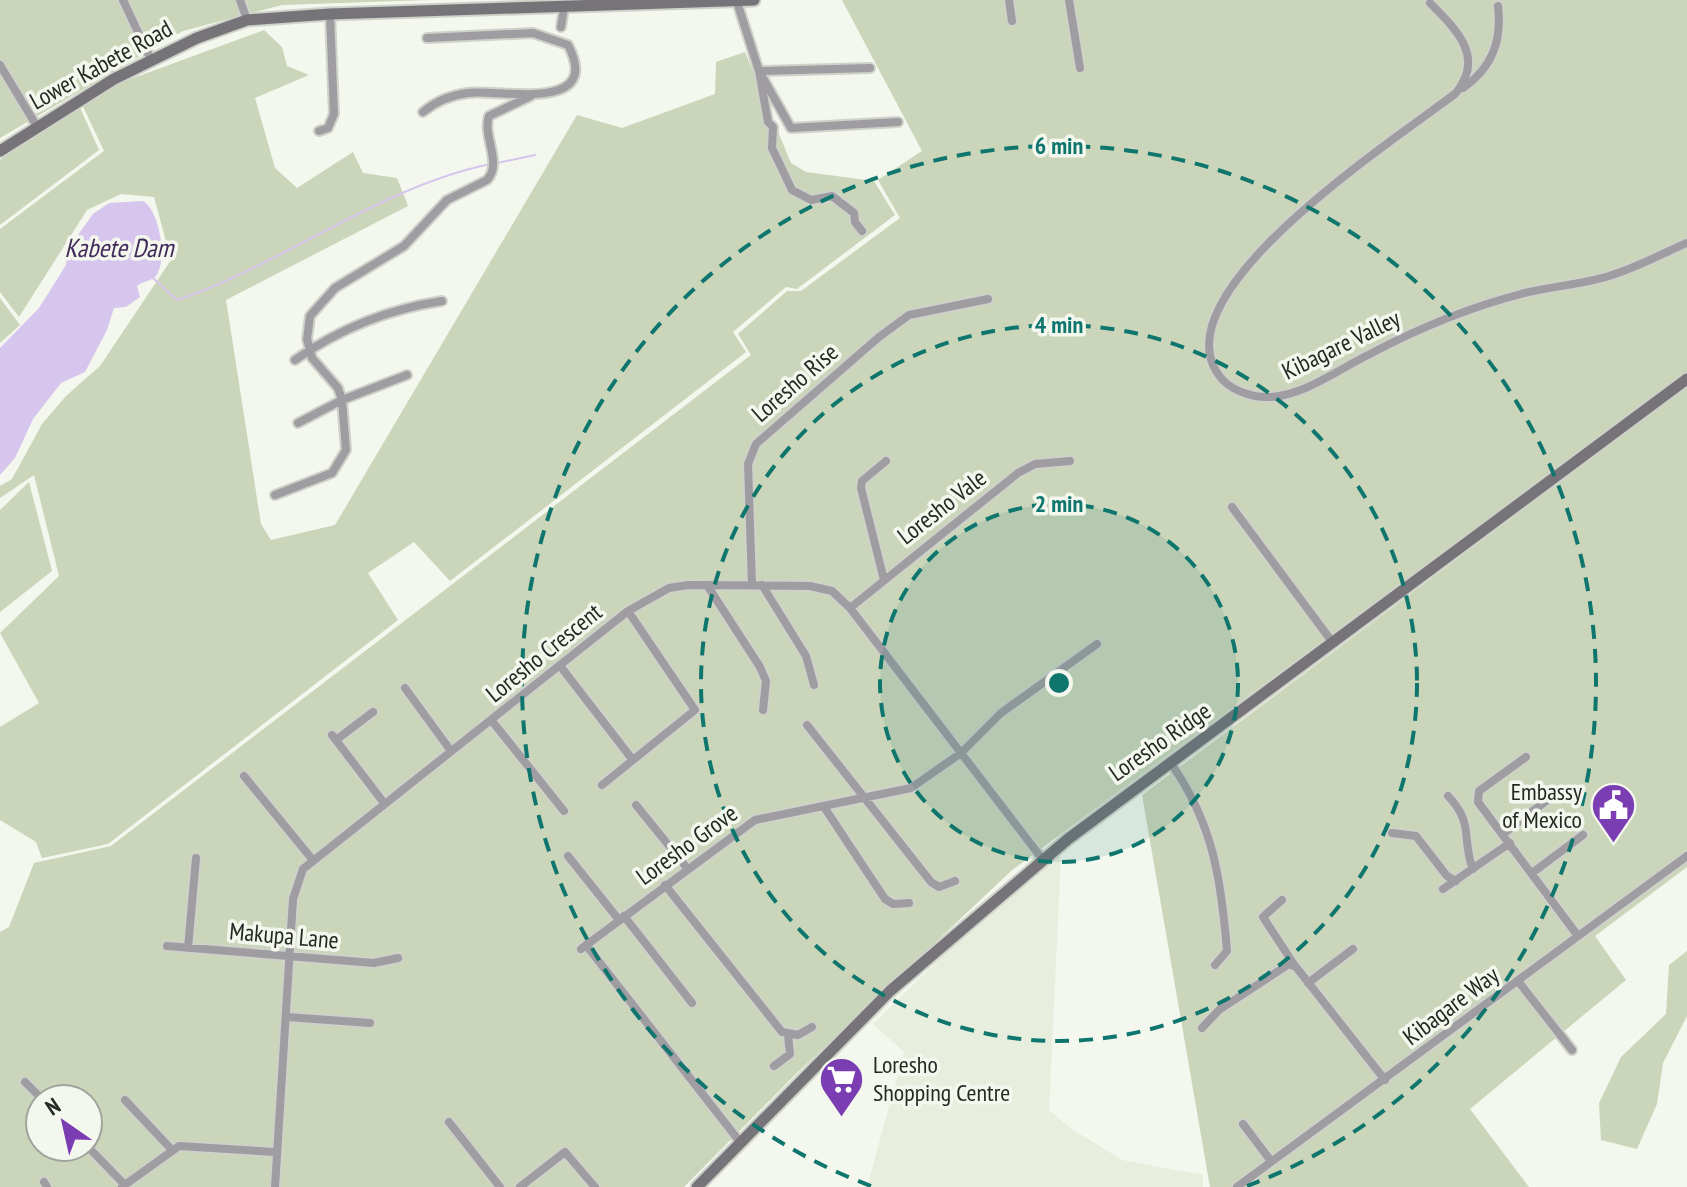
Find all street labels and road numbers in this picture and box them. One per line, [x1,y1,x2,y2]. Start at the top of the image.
street label: Lower Kabete Road [24,13,177,116]
street label: Kibagare Valley [1277,303,1405,386]
street label: Loresho Rise [745,337,844,429]
street label: Loresho Vale [891,462,992,551]
street label: Loresho Crescent [479,596,608,709]
street label: Loresho Ridge [1103,695,1217,788]
street label: Loresho Grove [630,797,743,892]
street label: Makupa Lane [228,915,340,956]
street label: Kibagare Way [1397,959,1505,1052]

